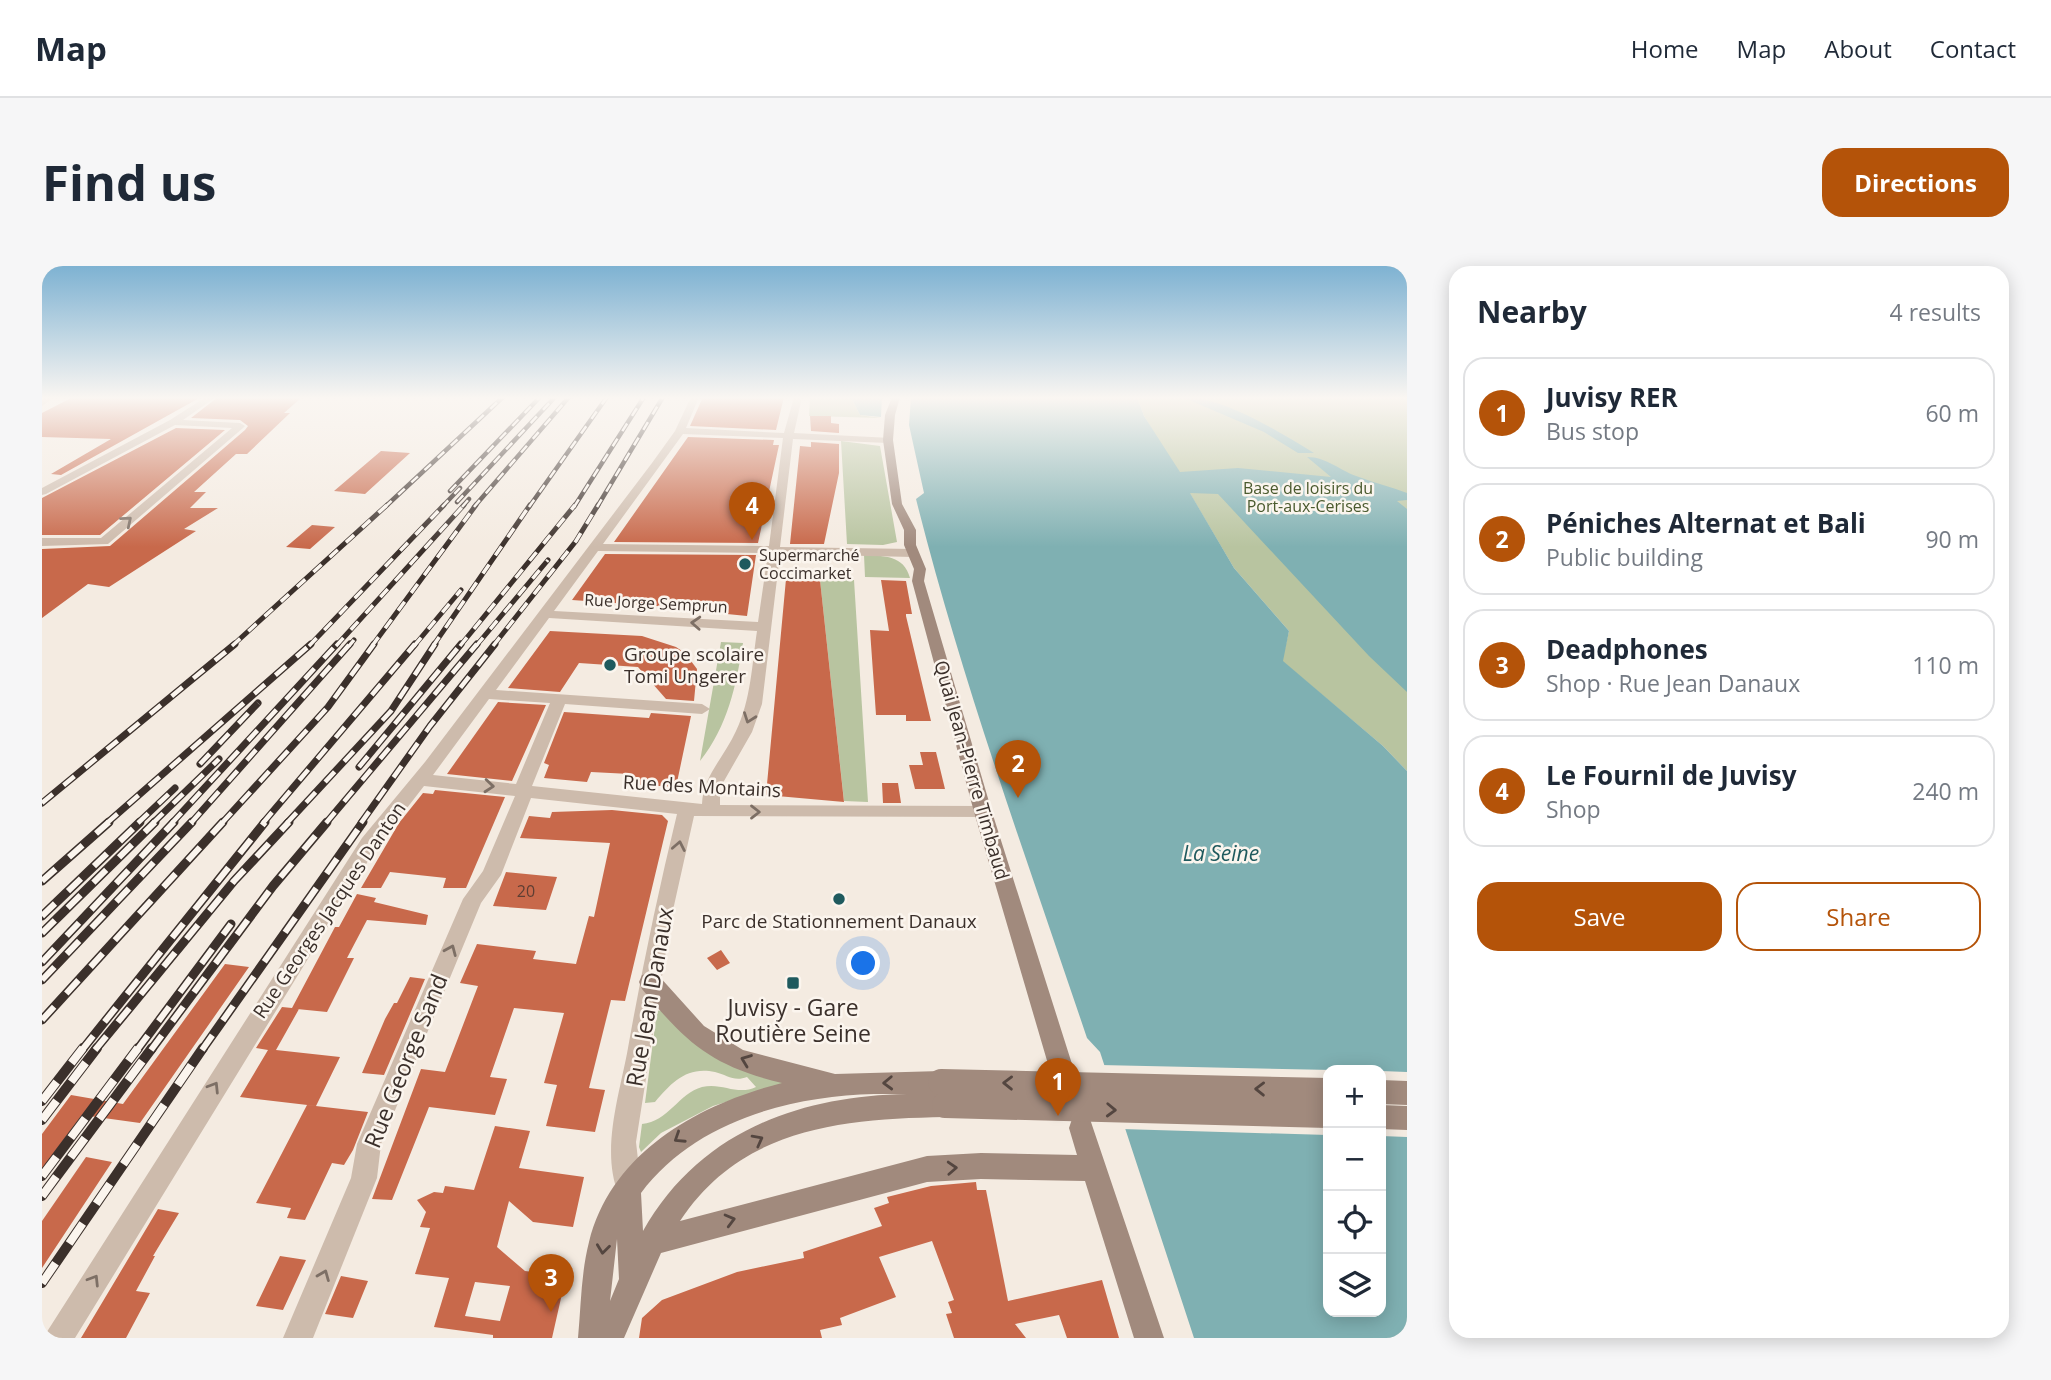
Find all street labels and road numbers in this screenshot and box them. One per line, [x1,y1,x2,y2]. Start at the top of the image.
street label: Rue Jorge Semprun [584,588,728,618]
street label: Quai Jean-Pierre Timbaud [928,657,1016,883]
street label: Rue des Montains [622,769,782,803]
street label: Rue Georges Jacques Danton [247,797,411,1023]
street label: Rue Jean Danaux [617,905,681,1089]
street label: Rue George Sand [356,969,455,1152]

